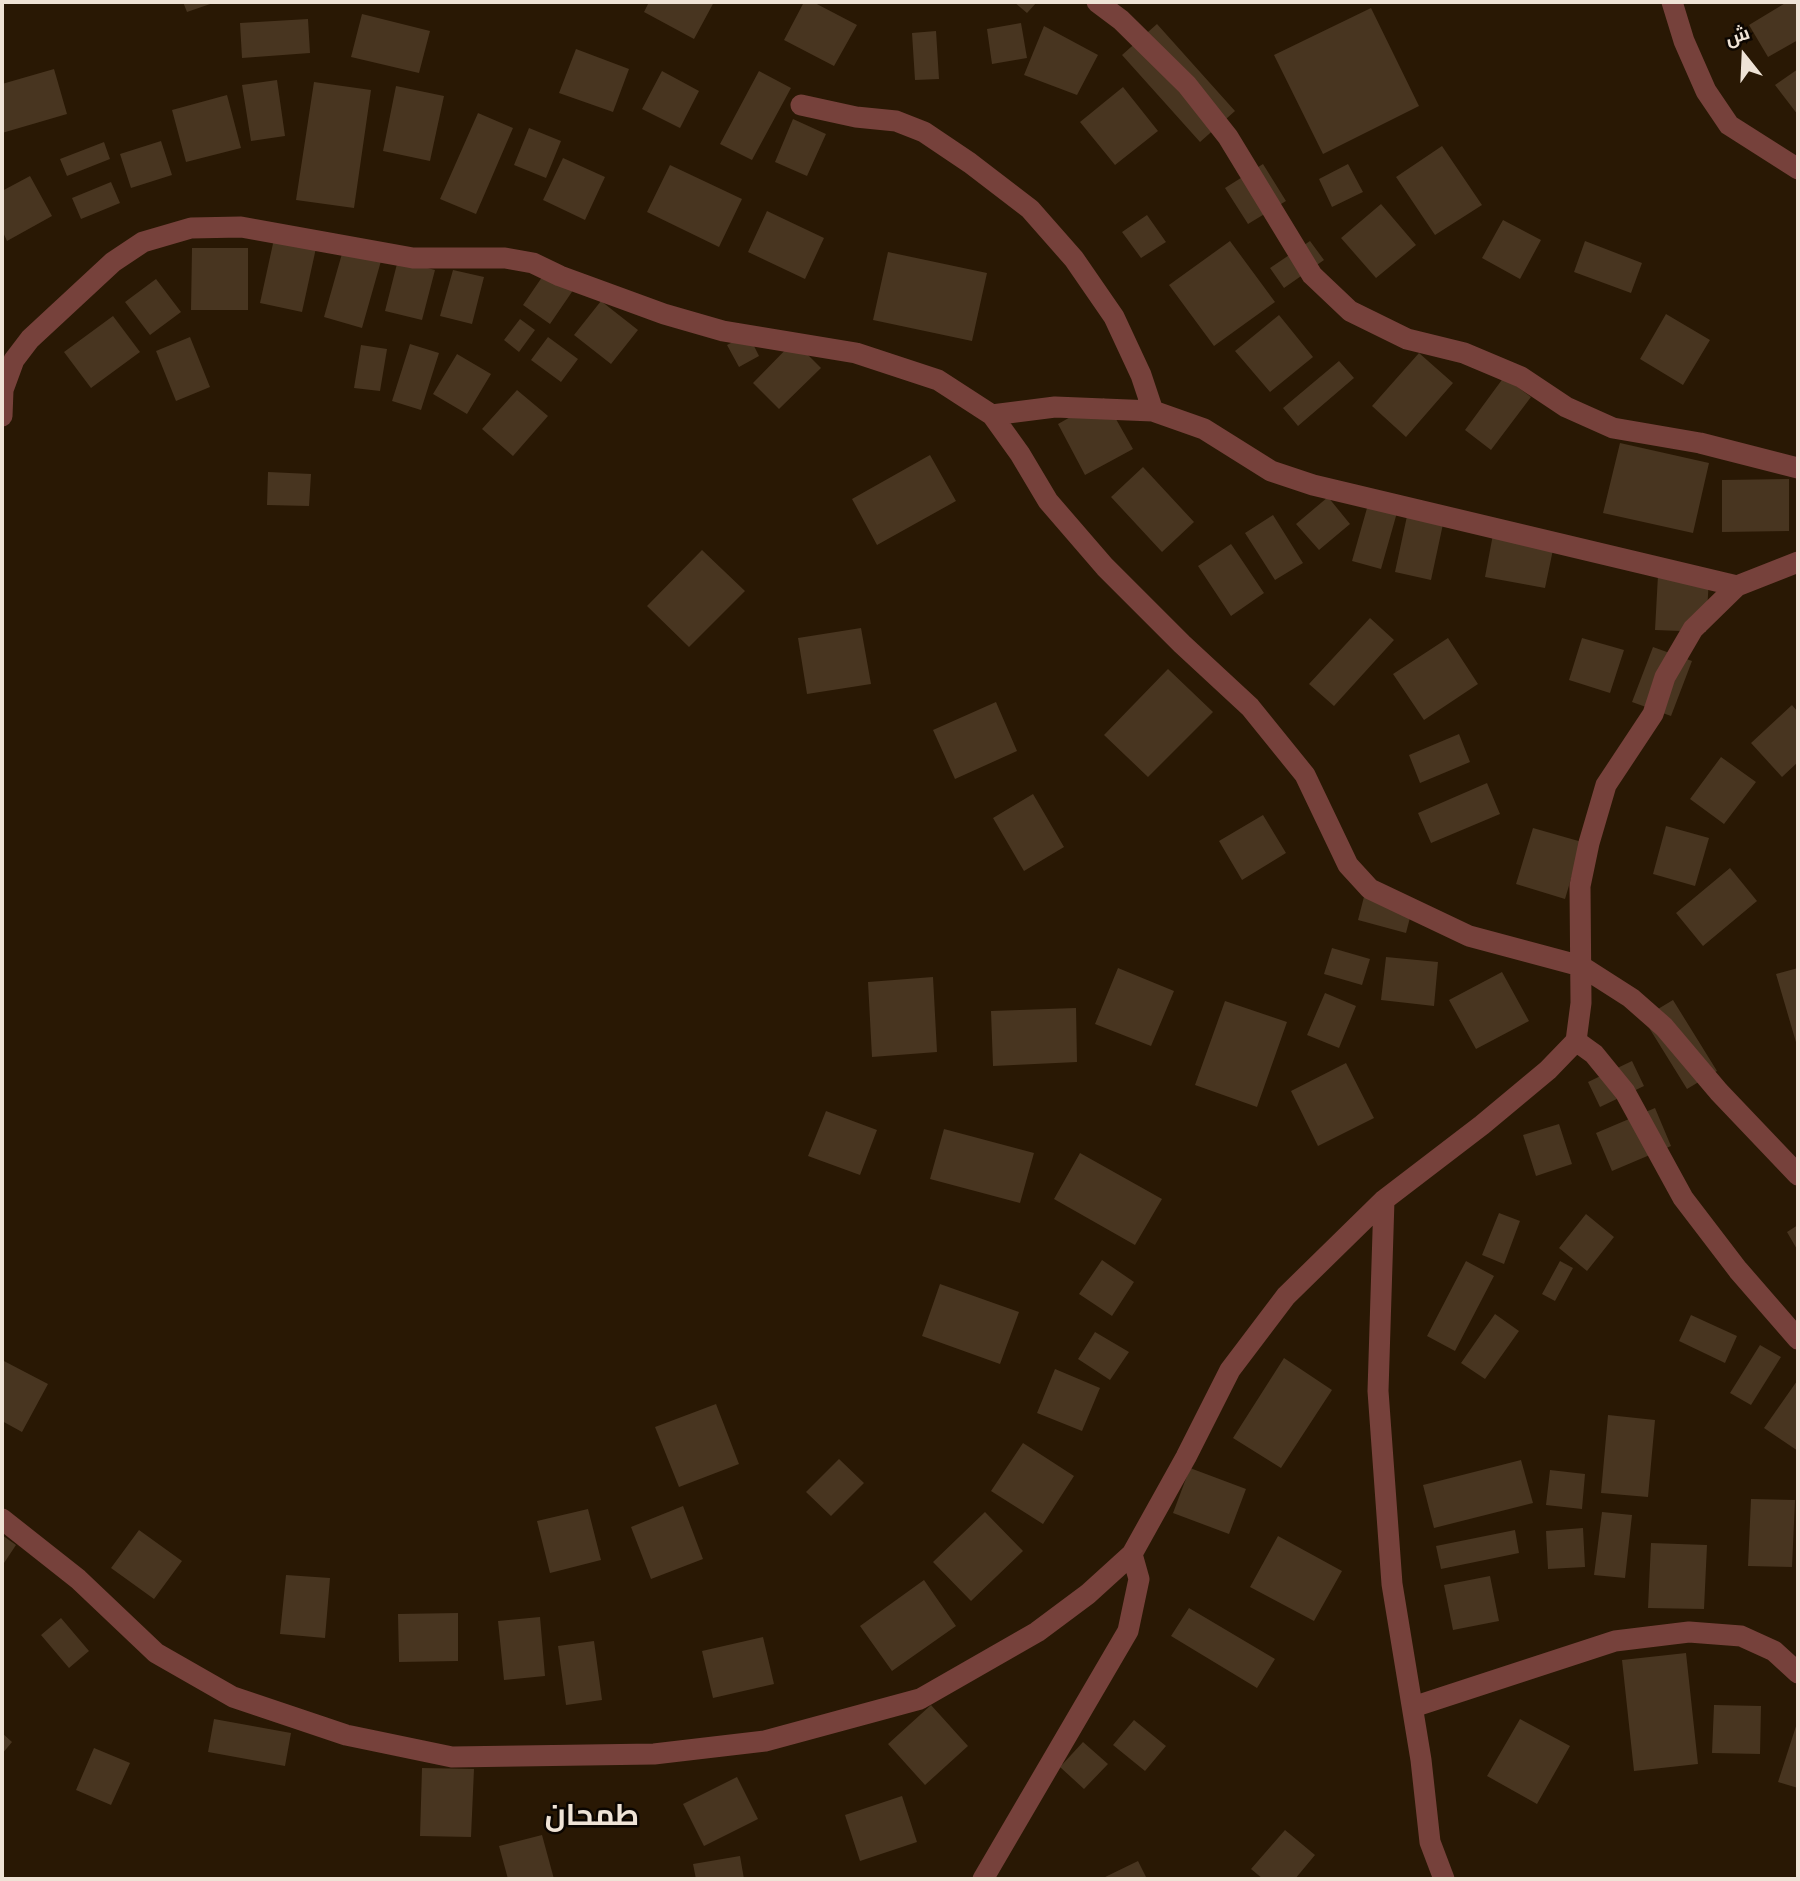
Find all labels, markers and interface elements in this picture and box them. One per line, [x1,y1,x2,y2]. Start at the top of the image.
text: ش [1722,20,1753,51]
north arrow [1709,21,1779,91]
district label: طمحان [545,1799,639,1835]

